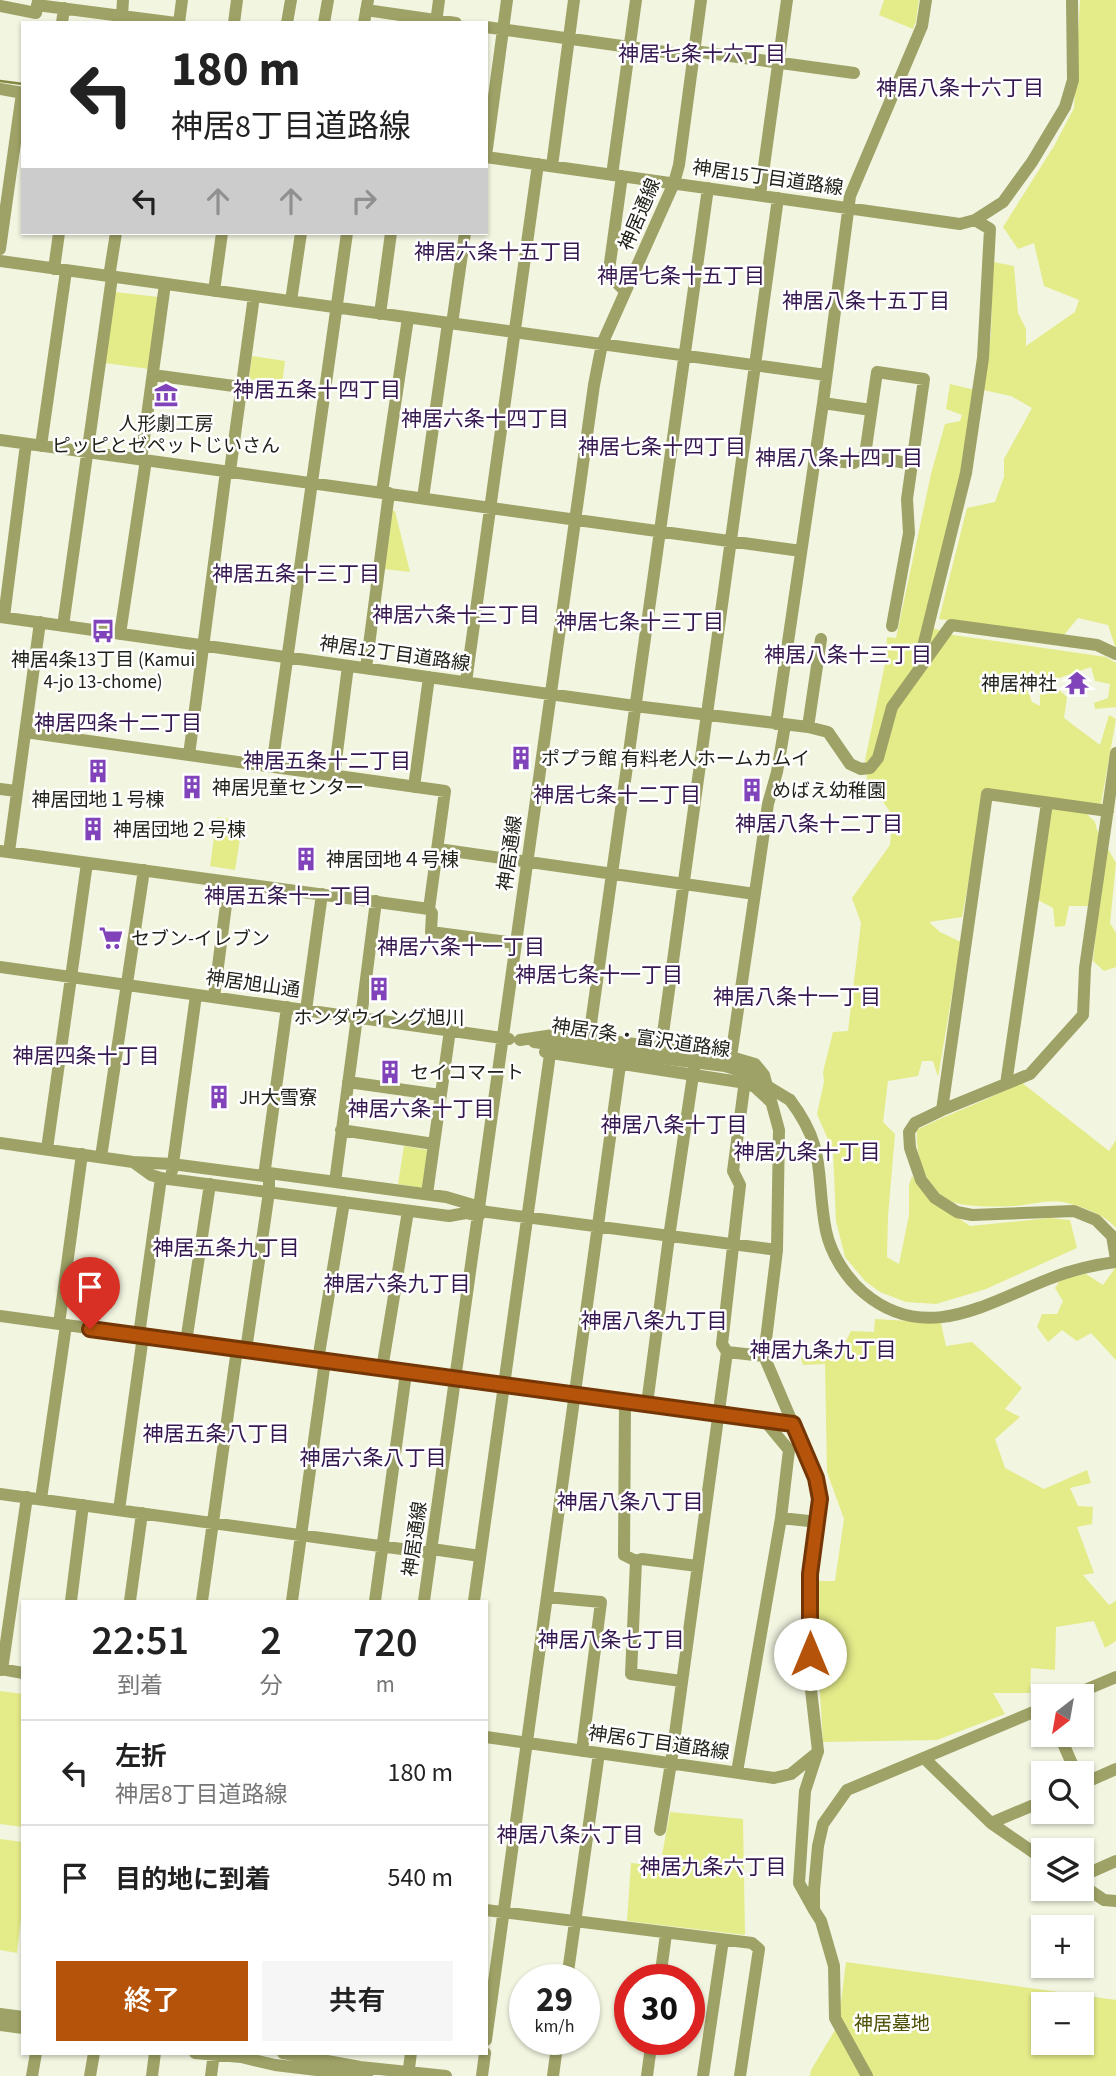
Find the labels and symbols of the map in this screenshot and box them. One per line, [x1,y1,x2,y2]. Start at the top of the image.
district label: 神居七条十六丁目 [618,39,786,69]
district label: 神居八条十六丁目 [876,73,1044,103]
street label: 神居15丁目道路線 [691,155,845,202]
street label: 神居通線 [613,174,668,255]
district label: 神居六条十五丁目 [414,237,582,267]
district label: 神居七条十五丁目 [597,261,765,291]
district label: 神居八条十五丁目 [782,286,950,316]
district label: 神居五条十四丁目 [233,375,401,405]
museum icon: 人形劇工房 ピッピとゼペットじいさん [152,381,180,409]
district label: 神居六条十四丁目 [401,404,569,434]
place label: 人形劇工房 ピッピとゼペットじいさん [52,411,280,460]
district label: 神居七条十四丁目 [578,432,746,462]
district label: 神居八条十四丁目 [755,443,923,473]
district label: 神居五条十三丁目 [212,559,380,589]
district label: 神居六条十三丁目 [372,600,540,630]
district label: 神居七条十三丁目 [556,607,724,637]
bus stop icon: 神居4条13丁目 (Kamui 4-jo 13-chome) [89,617,117,645]
street label: 神居12丁目道路線 [318,631,472,678]
district label: 神居八条十三丁目 [764,640,932,670]
place label: 神居4条13丁目 (Kamui 4-jo 13-chome) [11,647,195,696]
temple icon: 神居神社 [1063,669,1091,697]
place label: 神居神社 [981,671,1057,698]
district label: 神居四条十二丁目 [34,708,202,738]
building icon: ポプラ館 有料老人ホームカムイ [507,744,535,772]
district label: 神居五条十二丁目 [243,746,411,776]
place label: ポプラ館 有料老人ホームカムイ [541,746,810,773]
building icon: 神居団地１号棟 [84,757,112,785]
building icon: 神居児童センター [178,773,206,801]
place label: 神居児童センター [212,775,364,802]
building icon: めばえ幼稚園 [738,776,766,804]
place label: めばえ幼稚園 [772,778,886,805]
district label: 神居七条十二丁目 [533,780,701,810]
place label: 神居団地１号棟 [31,787,165,814]
district label: 神居八条十二丁目 [735,809,903,839]
street label: 神居通線 [492,814,529,893]
building icon: 神居団地２号棟 [79,815,107,843]
place label: 神居団地２号棟 [113,817,246,844]
building icon: 神居団地４号棟 [292,845,320,873]
place label: 神居団地４号棟 [326,847,459,874]
district label: 神居五条十一丁目 [204,881,372,911]
supermarket icon: セブン-イレブン [97,924,125,952]
place label: セブン-イレブン [131,926,270,953]
district label: 神居六条十一丁目 [377,932,545,962]
district label: 神居七条十一丁目 [515,960,683,990]
street label: 神居旭山通 [204,965,302,1004]
building icon: ホンダウイング旭川 [365,975,393,1003]
district label: 神居八条十一丁目 [713,982,881,1012]
place label: ホンダウイング旭川 [293,1005,465,1032]
street label: 神居7条・富沢道路線 [550,1013,732,1064]
district label: 神居四条十丁目 [13,1041,160,1071]
building icon: セイコマート [376,1058,404,1086]
place label: セイコマート [410,1060,524,1087]
building icon: JH大雪寮 [205,1083,233,1111]
place label: JH大雪寮 [239,1085,318,1112]
district label: 神居六条十丁目 [348,1094,495,1124]
district label: 神居八条十丁目 [601,1110,748,1140]
district label: 神居九条十丁目 [734,1137,881,1167]
district label: 神居五条九丁目 [153,1233,300,1263]
pin [60,1257,120,1329]
district label: 神居六条九丁目 [324,1269,471,1299]
district label: 神居八条九丁目 [581,1306,728,1336]
district label: 神居九条九丁目 [750,1335,897,1365]
district label: 神居五条八丁目 [143,1419,290,1449]
district label: 神居六条八丁目 [300,1443,447,1473]
district label: 神居八条八丁目 [557,1487,704,1517]
street label: 神居通線 [397,1500,434,1579]
position arrow [773,1617,847,1691]
district label: 神居八条七丁目 [538,1625,685,1655]
north arrow [1031,1684,1094,1746]
street label: 神居6丁目道路線 [586,1720,731,1767]
district label: 神居八条六丁目 [497,1820,644,1850]
district label: 神居九条六丁目 [640,1852,787,1882]
speed limit sign: 30 [614,1964,705,2055]
park label: 神居墓地 [854,2011,930,2038]

